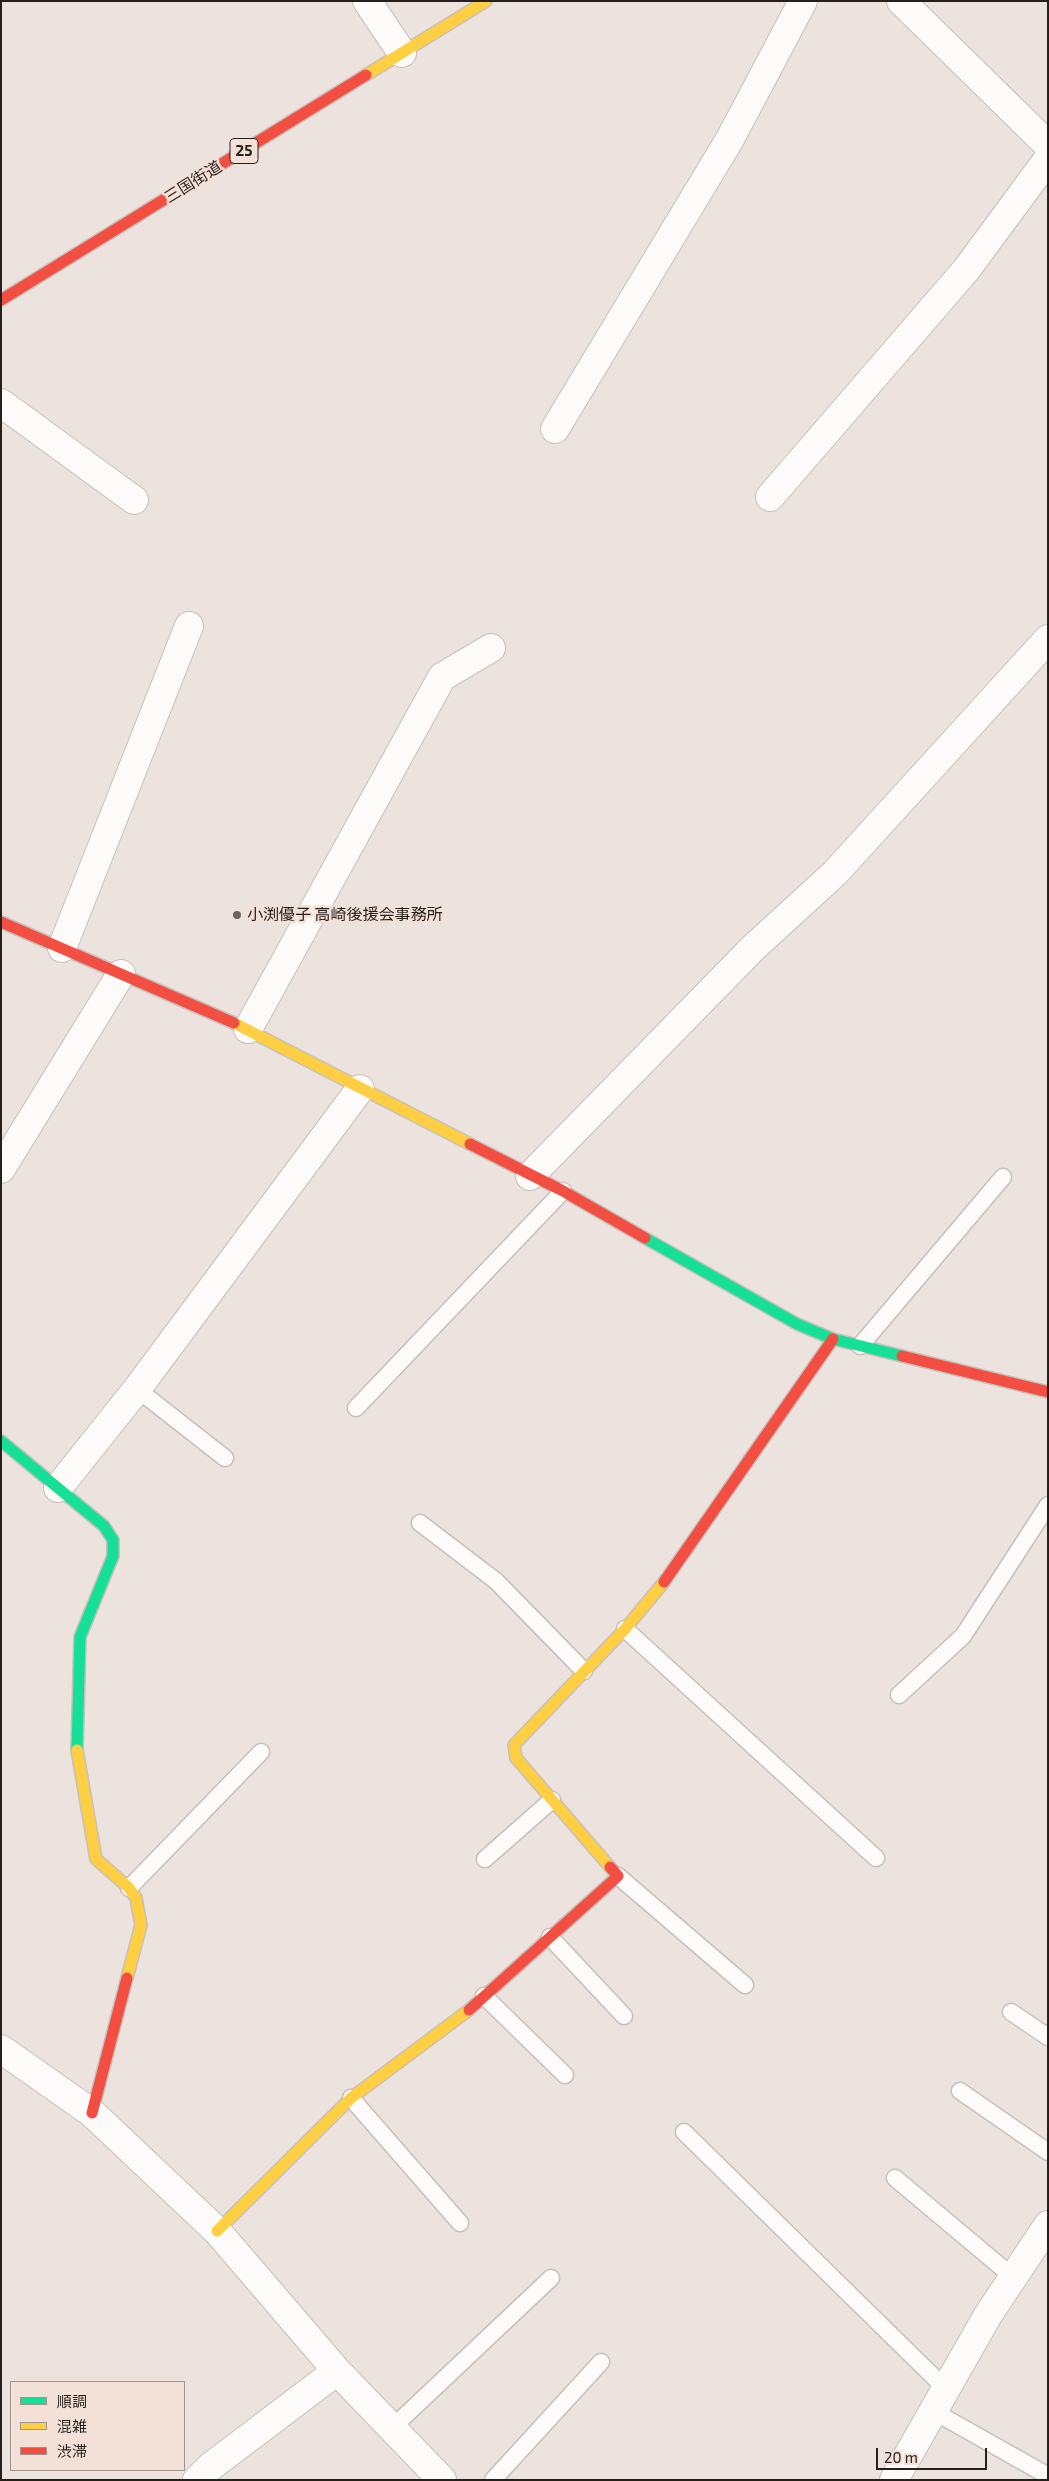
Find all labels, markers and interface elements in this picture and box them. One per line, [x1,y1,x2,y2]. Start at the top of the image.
road number: 25 [230,138,258,164]
street label: 三国街道 [161,157,225,207]
place label: 小渕優子 高崎後援会事務所 [247,905,443,925]
marker: 小渕優子 高崎後援会事務所 [231,909,243,921]
legend [10,2381,185,2471]
text: 順調 [57,2392,87,2410]
text: 混雑 [57,2417,87,2435]
scale bar [879,2438,990,2470]
text: 渋滞 [57,2442,87,2460]
text: 20 m [884,2448,918,2466]

